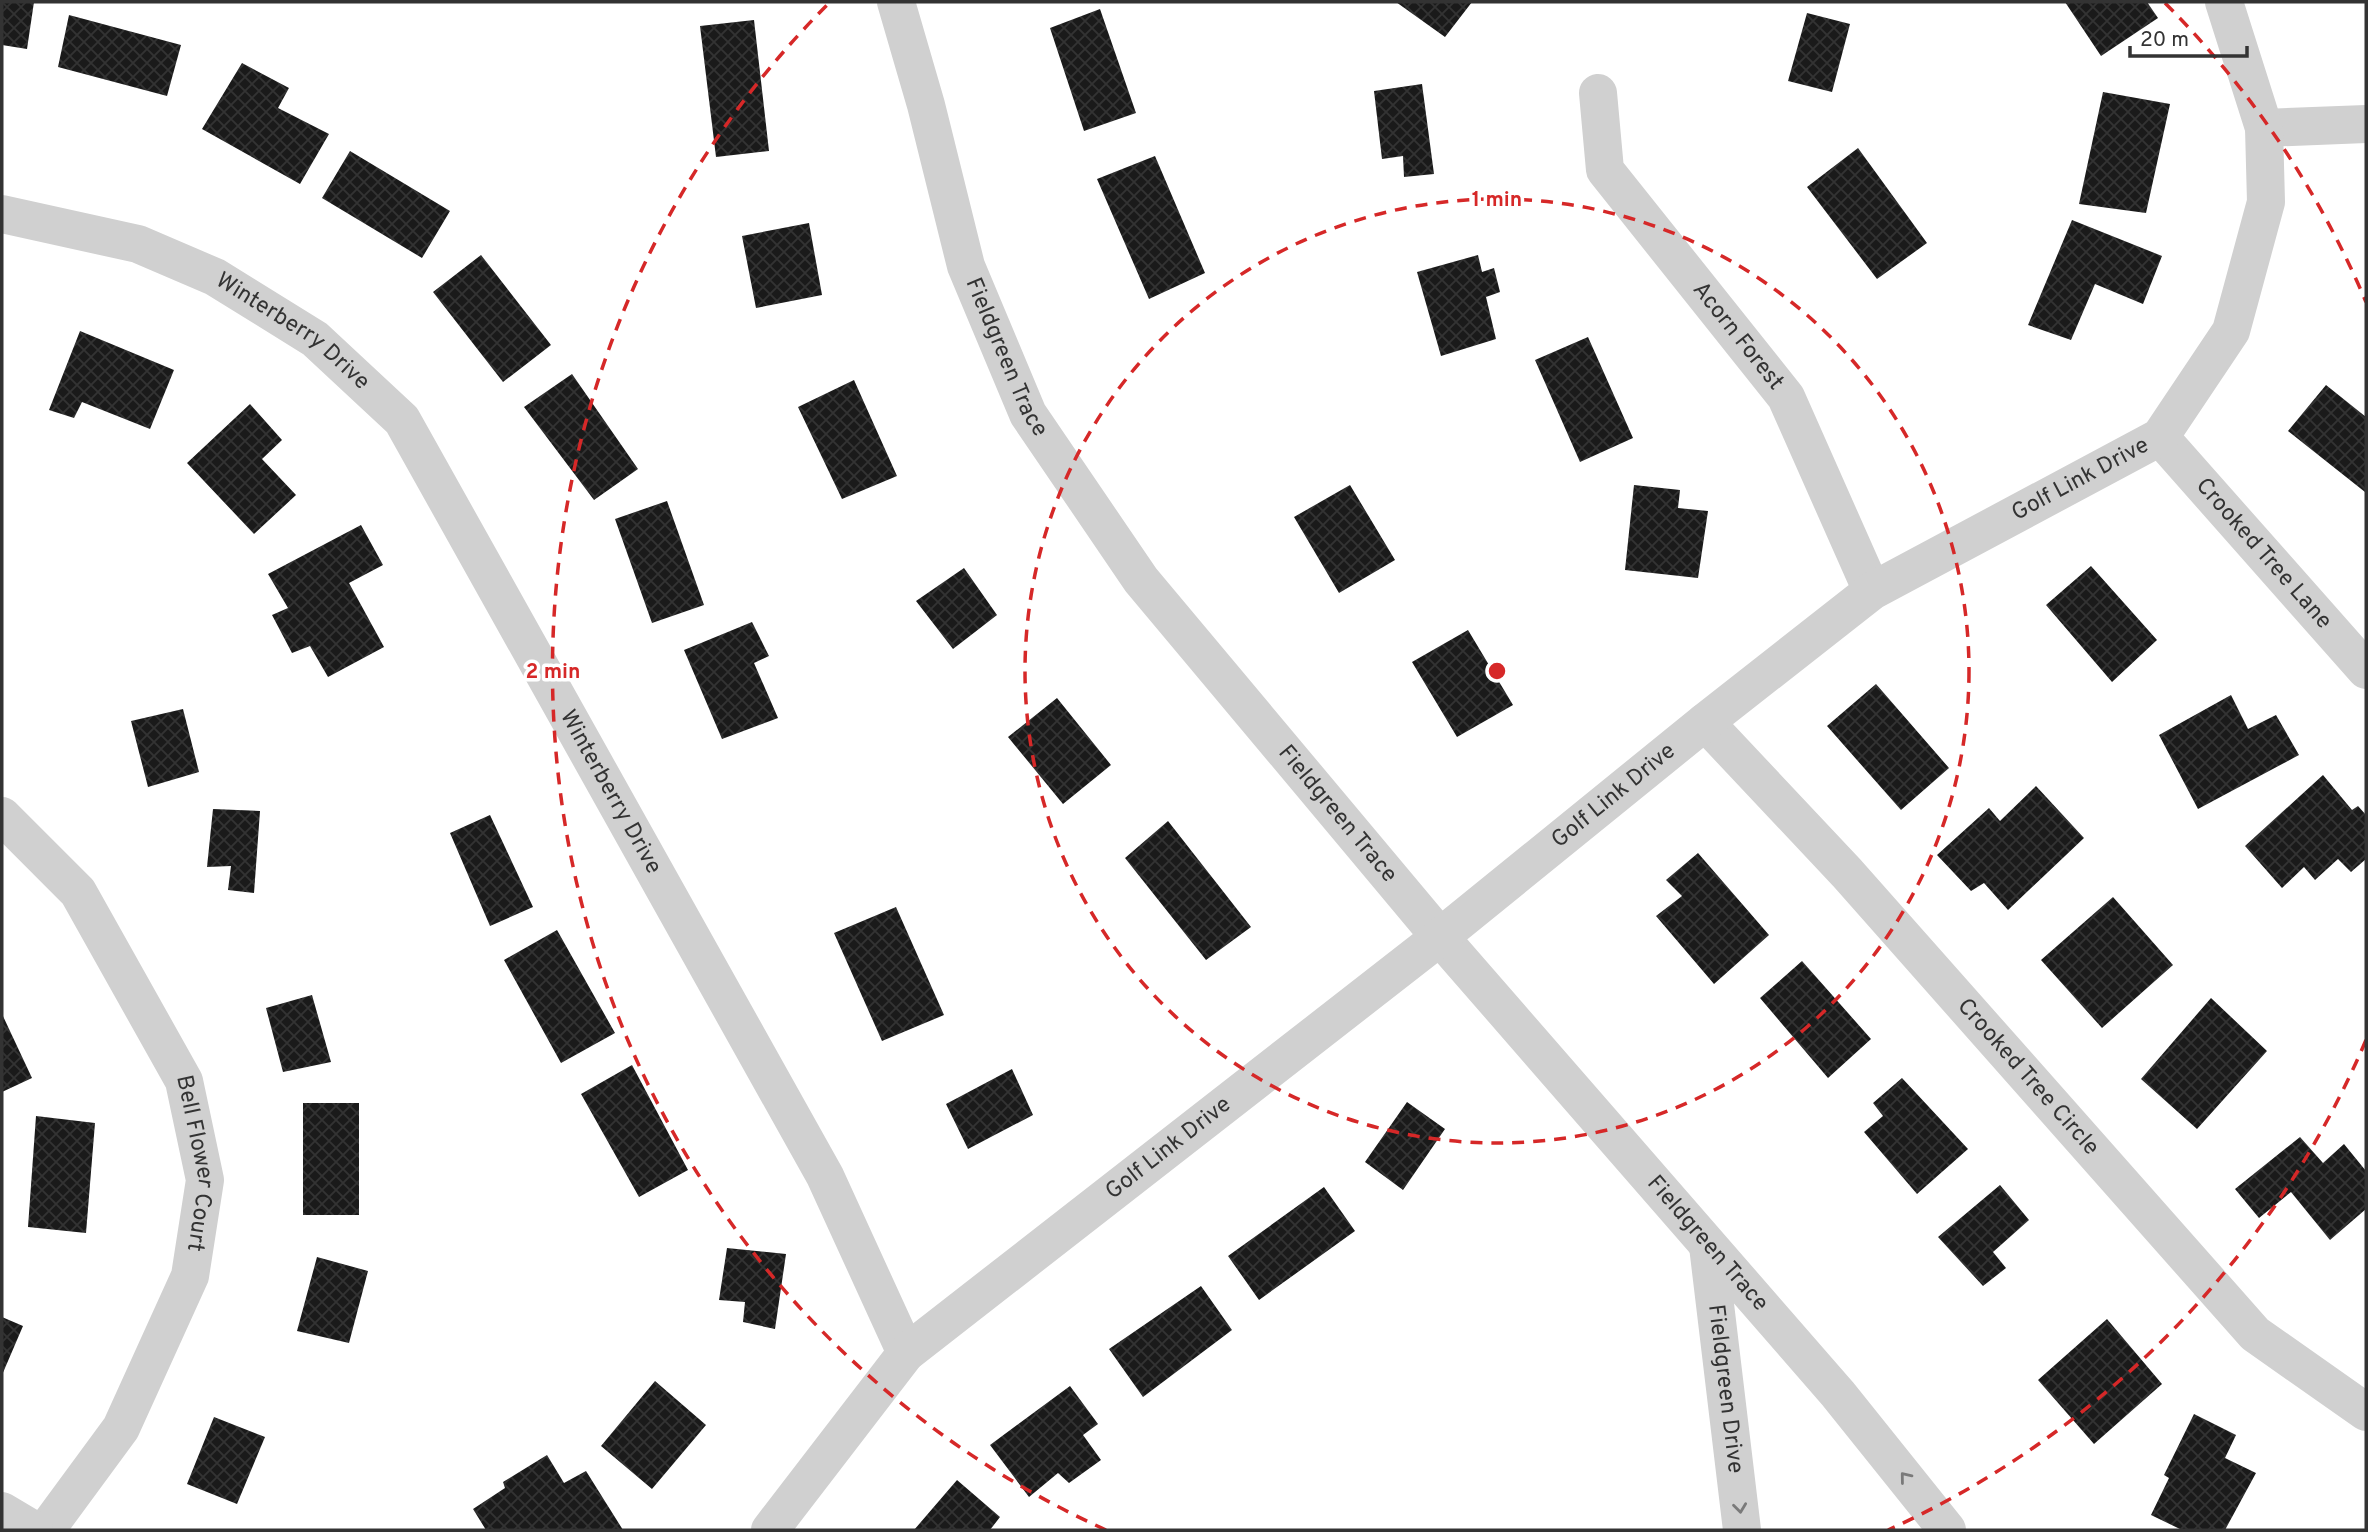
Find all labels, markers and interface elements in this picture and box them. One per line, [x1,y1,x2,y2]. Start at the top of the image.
scale bar [2130,14,2247,58]
text: 20 m [2140,27,2189,54]
text: 1 min [1472,187,1522,214]
street label: Winterberry Drive [210,266,375,397]
street label: Fieldgreen Trace [958,274,1054,443]
street label: Acorn Forest [1686,276,1790,396]
street label: Golf Link Drive [2007,431,2154,528]
street label: Crooked Tree Lane [2189,472,2338,636]
text: 2 min [526,659,580,686]
centre of rings [1485,659,1509,683]
street label: Winterberry Drive [553,705,668,879]
street label: Golf Link Drive [1546,737,1682,855]
street label: Fieldgreen Trace [1271,739,1403,889]
street label: Crooked Tree Circle [1950,993,2105,1162]
street label: Bell Flower Court [169,1073,220,1253]
street label: Golf Link Drive [1100,1090,1237,1207]
street label: Fieldgreen Trace [1640,1170,1774,1318]
street label: Fieldgreen Drive [1701,1303,1750,1475]
one-way arrow [1900,1472,1913,1485]
one-way arrow [1732,1503,1747,1514]

